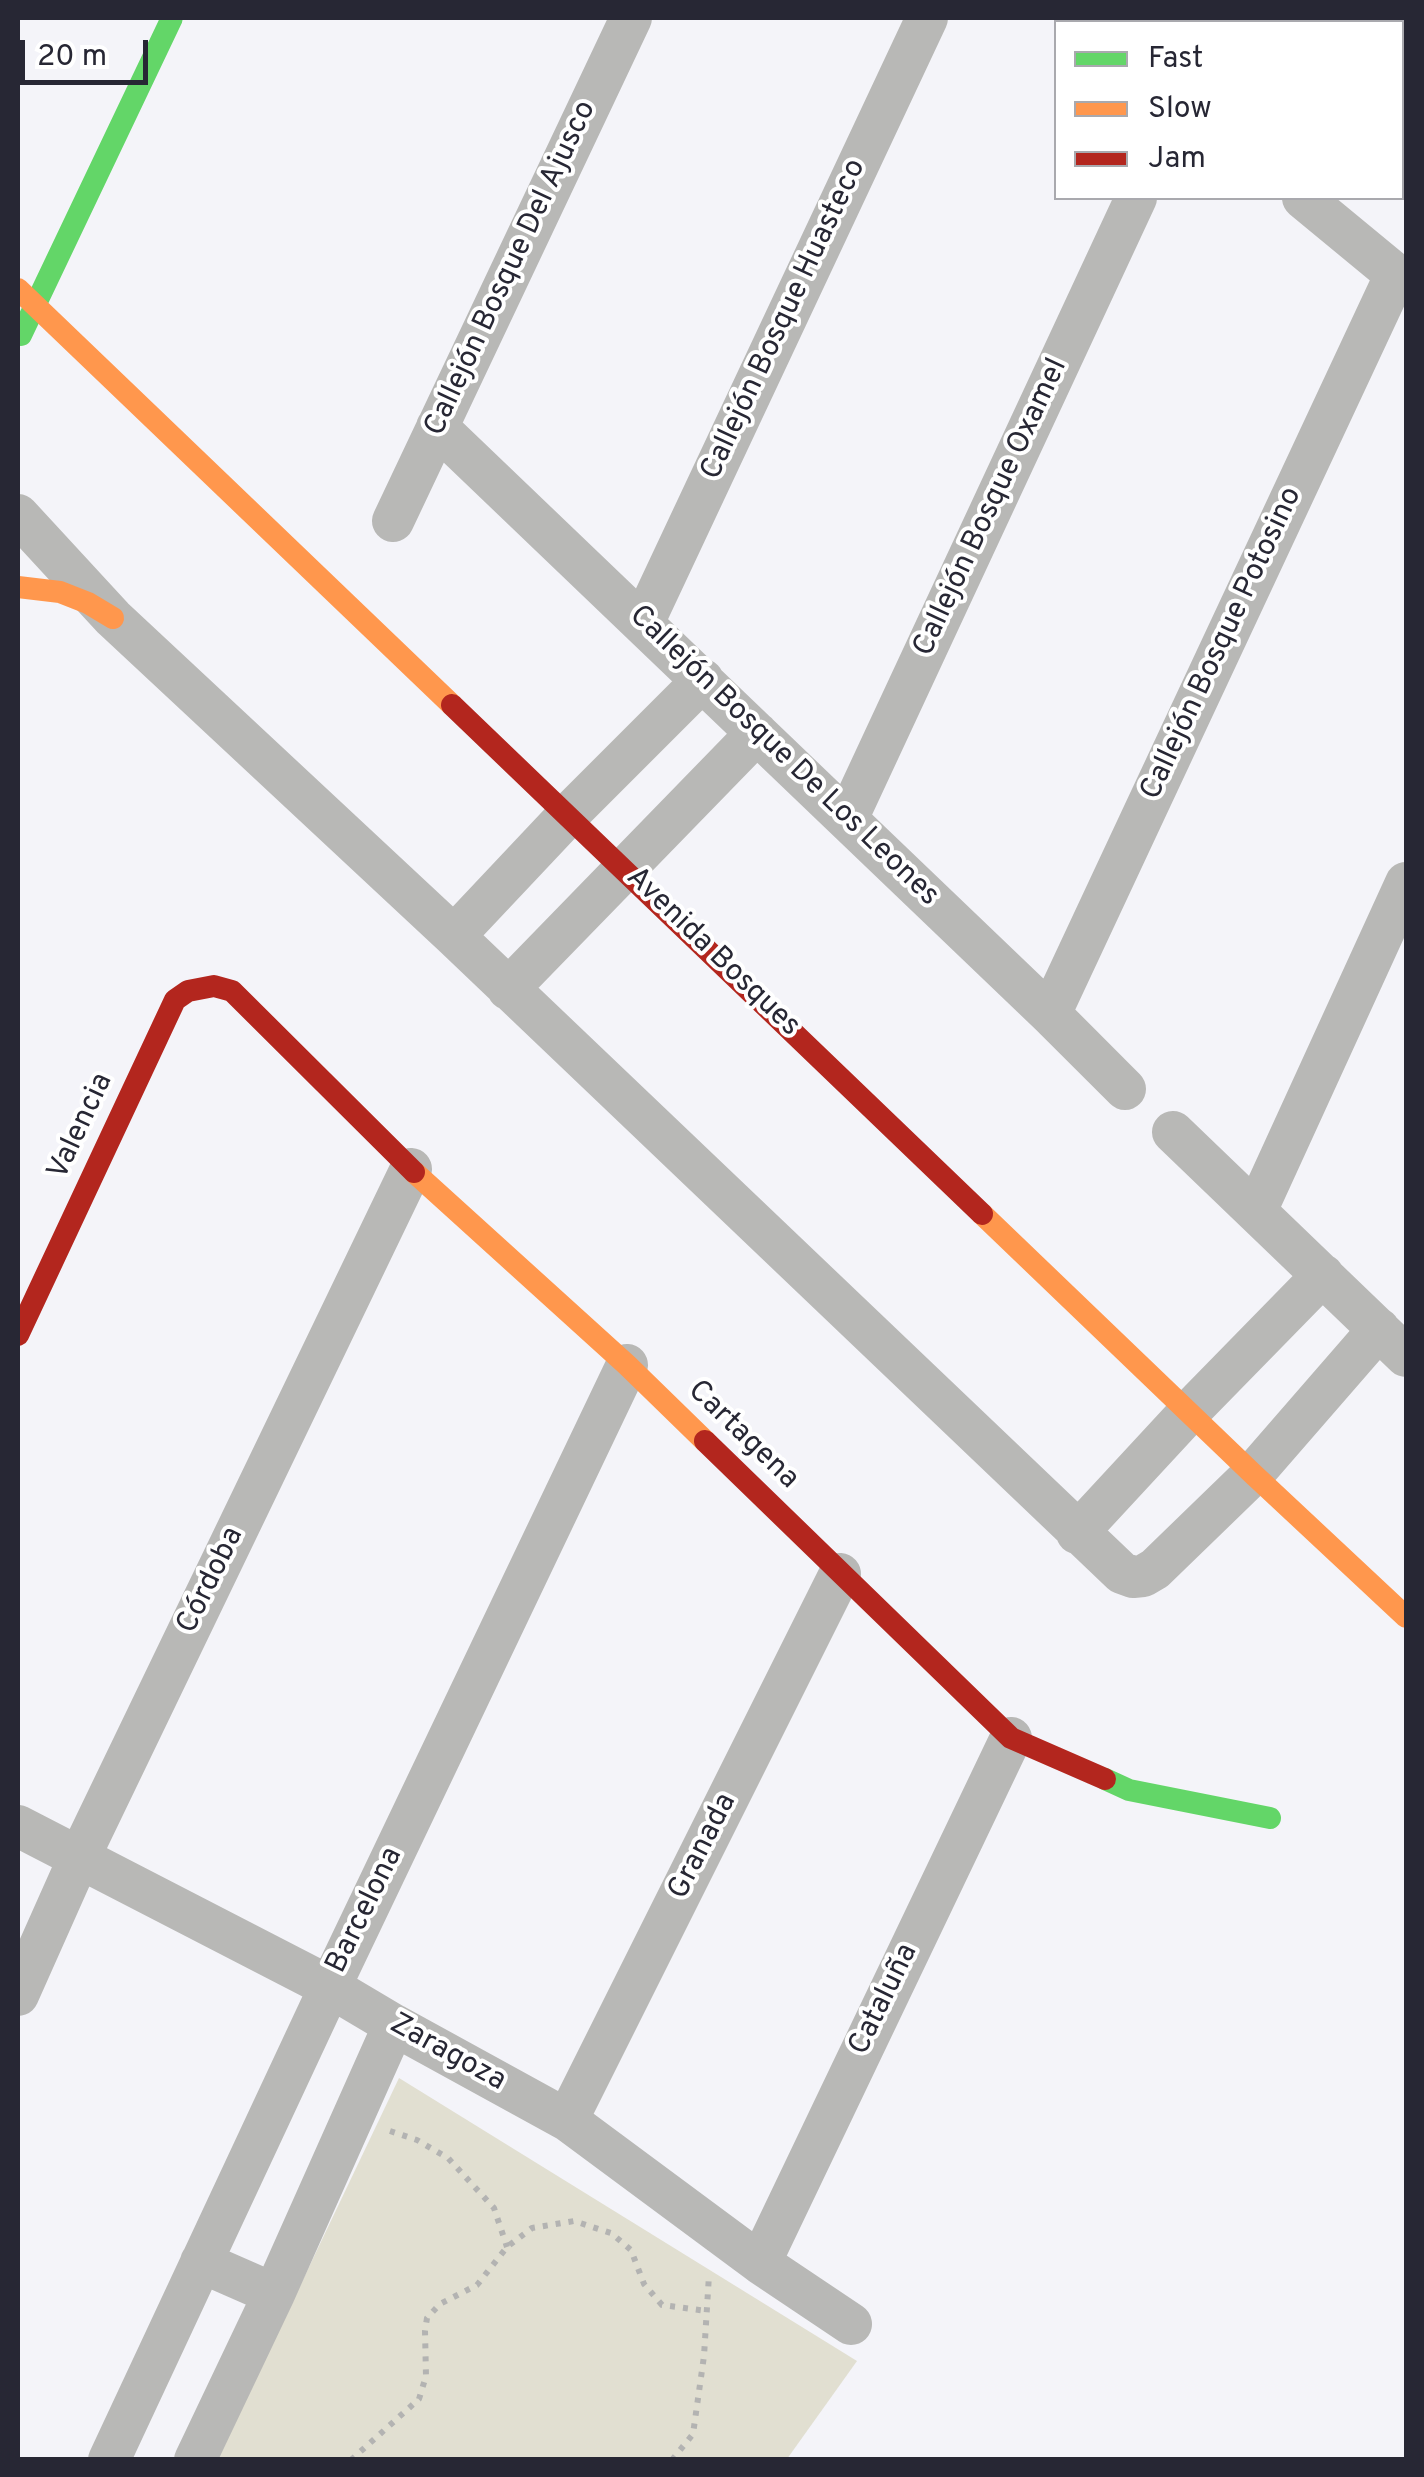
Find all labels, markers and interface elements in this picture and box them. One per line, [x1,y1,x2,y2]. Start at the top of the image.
scale bar [25,20,152,82]
legend [1054,20,1404,200]
text: 20 m [37,39,107,76]
text: Fast [1148,41,1203,78]
text: Slow [1148,91,1212,128]
street label: Callejón Bosque Del Ajusco [418,96,606,442]
text: Jam [1148,141,1206,178]
street label: Callejón Bosque Huasteco [695,154,875,486]
street label: Callejón Bosque Oxamel [907,354,1077,662]
street label: Callejón Bosque Potosino [1135,482,1311,806]
street label: Callejón Bosque De Los Leones [620,599,946,915]
street label: Avenida Bosques [617,861,807,1045]
street label: Valencia [42,1068,122,1186]
street label: Cartagena [679,1374,805,1498]
street label: Córdoba [171,1522,253,1640]
street label: Granada [662,1788,746,1906]
street label: Barcelona [320,1842,412,1980]
street label: Cataluña [843,1939,927,2061]
street label: Zaragoza [383,2007,511,2101]

